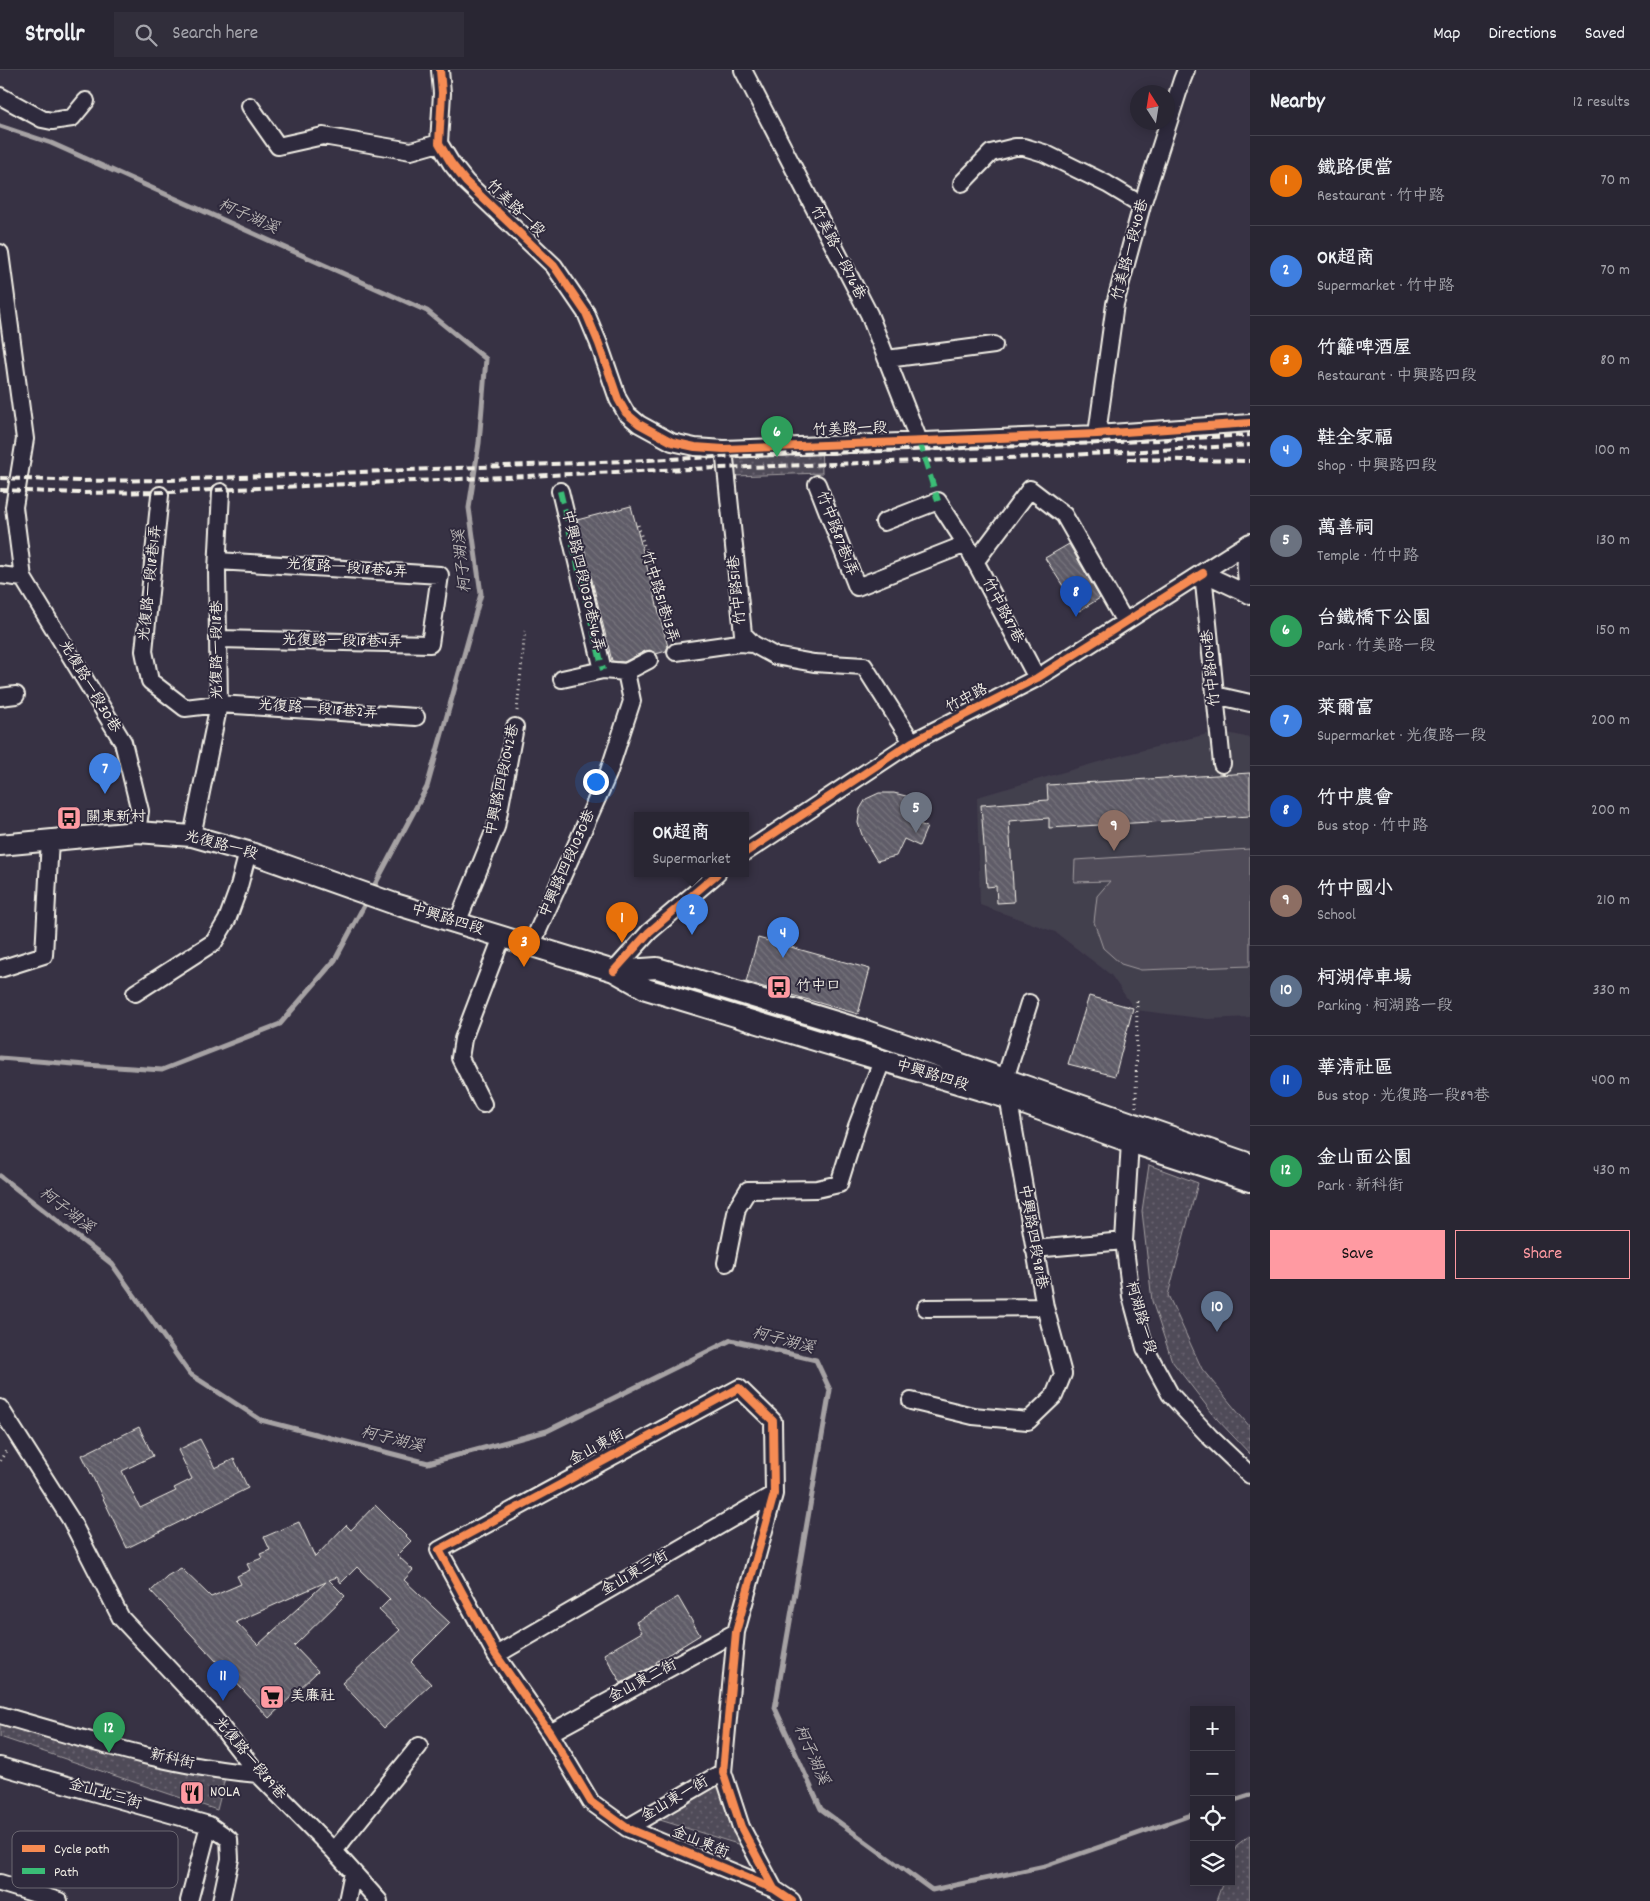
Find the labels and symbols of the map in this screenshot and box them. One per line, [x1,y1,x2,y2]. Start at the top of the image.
north arrow [1130,85,1175,130]
street label: 竹美路一段 [480,175,550,243]
water label: 柯子湖溪 [214,193,283,241]
street label: 竹美路一段40巷 [1107,197,1155,303]
street label: 竹美路一段76巷 [804,202,870,304]
pin: 6 [761,416,793,457]
street label: 竹美路一段 [812,418,888,442]
street label: 竹中路87巷1弄 [810,488,862,580]
street label: 中興路四段1030巷46弄 [555,508,609,654]
street label: 光復路一段18巷1弄 [134,523,168,643]
water label: 柯子湖溪 [448,527,478,594]
street label: 竹中路51巷13弄 [635,548,683,646]
street label: 光復路一段18巷6弄 [286,554,408,584]
street label: 竹中路51巷 [723,554,753,626]
street label: 竹中路87巷 [975,574,1029,648]
pin: 8 [1060,576,1092,617]
street label: 光復路一段18巷 [207,600,229,700]
street label: 竹中路104巷 [1197,628,1227,708]
street label: 光復路一段18巷4弄 [282,630,402,654]
street label: 光復路一段30巷 [53,636,125,738]
street label: 竹中路 [942,679,992,719]
street label: 光復路一段18巷2弄 [257,695,379,725]
street label: 中興路四段1042巷 [480,722,526,838]
pin: 7 [89,753,121,794]
your location [583,769,609,795]
pin: 5 [900,792,932,833]
bus stop icon: 關東新村 [56,805,82,831]
street label: 中興路四段1030巷 [534,806,602,922]
place label: 關東新村 [86,807,146,829]
pin: 9 [1098,810,1130,851]
street label: 光復路一段 [182,826,260,866]
pin: 2 [676,894,708,935]
street label: 中興路四段 [408,899,486,941]
pin: 1 [606,902,638,943]
pin: 4 [767,917,799,958]
pin: 3 [508,926,540,967]
bus stop icon: 竹中口 [766,974,792,1000]
place label: 竹中口 [796,976,841,998]
street label: 中興路四段 [893,1055,971,1097]
water label: 柯子湖溪 [34,1182,99,1240]
street label: 中興路四段981巷 [1012,1183,1052,1291]
street label: 柯湖路一段 [1119,1279,1161,1357]
pin: 10 [1201,1291,1233,1332]
water label: 柯子湖溪 [749,1322,818,1361]
water label: 柯子湖溪 [358,1421,427,1459]
street label: 金山東街 [565,1424,629,1472]
street label: 金山東三街 [597,1546,673,1602]
street label: 金山東二街 [605,1655,681,1709]
pin: 11 [207,1660,239,1701]
supermarket icon: 美廉社 [259,1684,285,1710]
place label: 美廉社 [290,1686,335,1708]
pin: 12 [93,1712,125,1753]
street label: 光復路一段89巷 [208,1713,290,1805]
water label: 柯子湖溪 [787,1721,835,1790]
street label: 新科街 [148,1744,196,1776]
street label: 金山東一街 [637,1772,713,1828]
street label: 金山北三街 [66,1774,144,1816]
restaurant icon: NOLA [179,1780,205,1806]
place label: NOLA [210,1782,240,1804]
street label: 金山東街 [668,1822,732,1864]
legend [12,1831,178,1888]
text: Cycle path [54,1840,110,1860]
text: Path [54,1863,79,1883]

